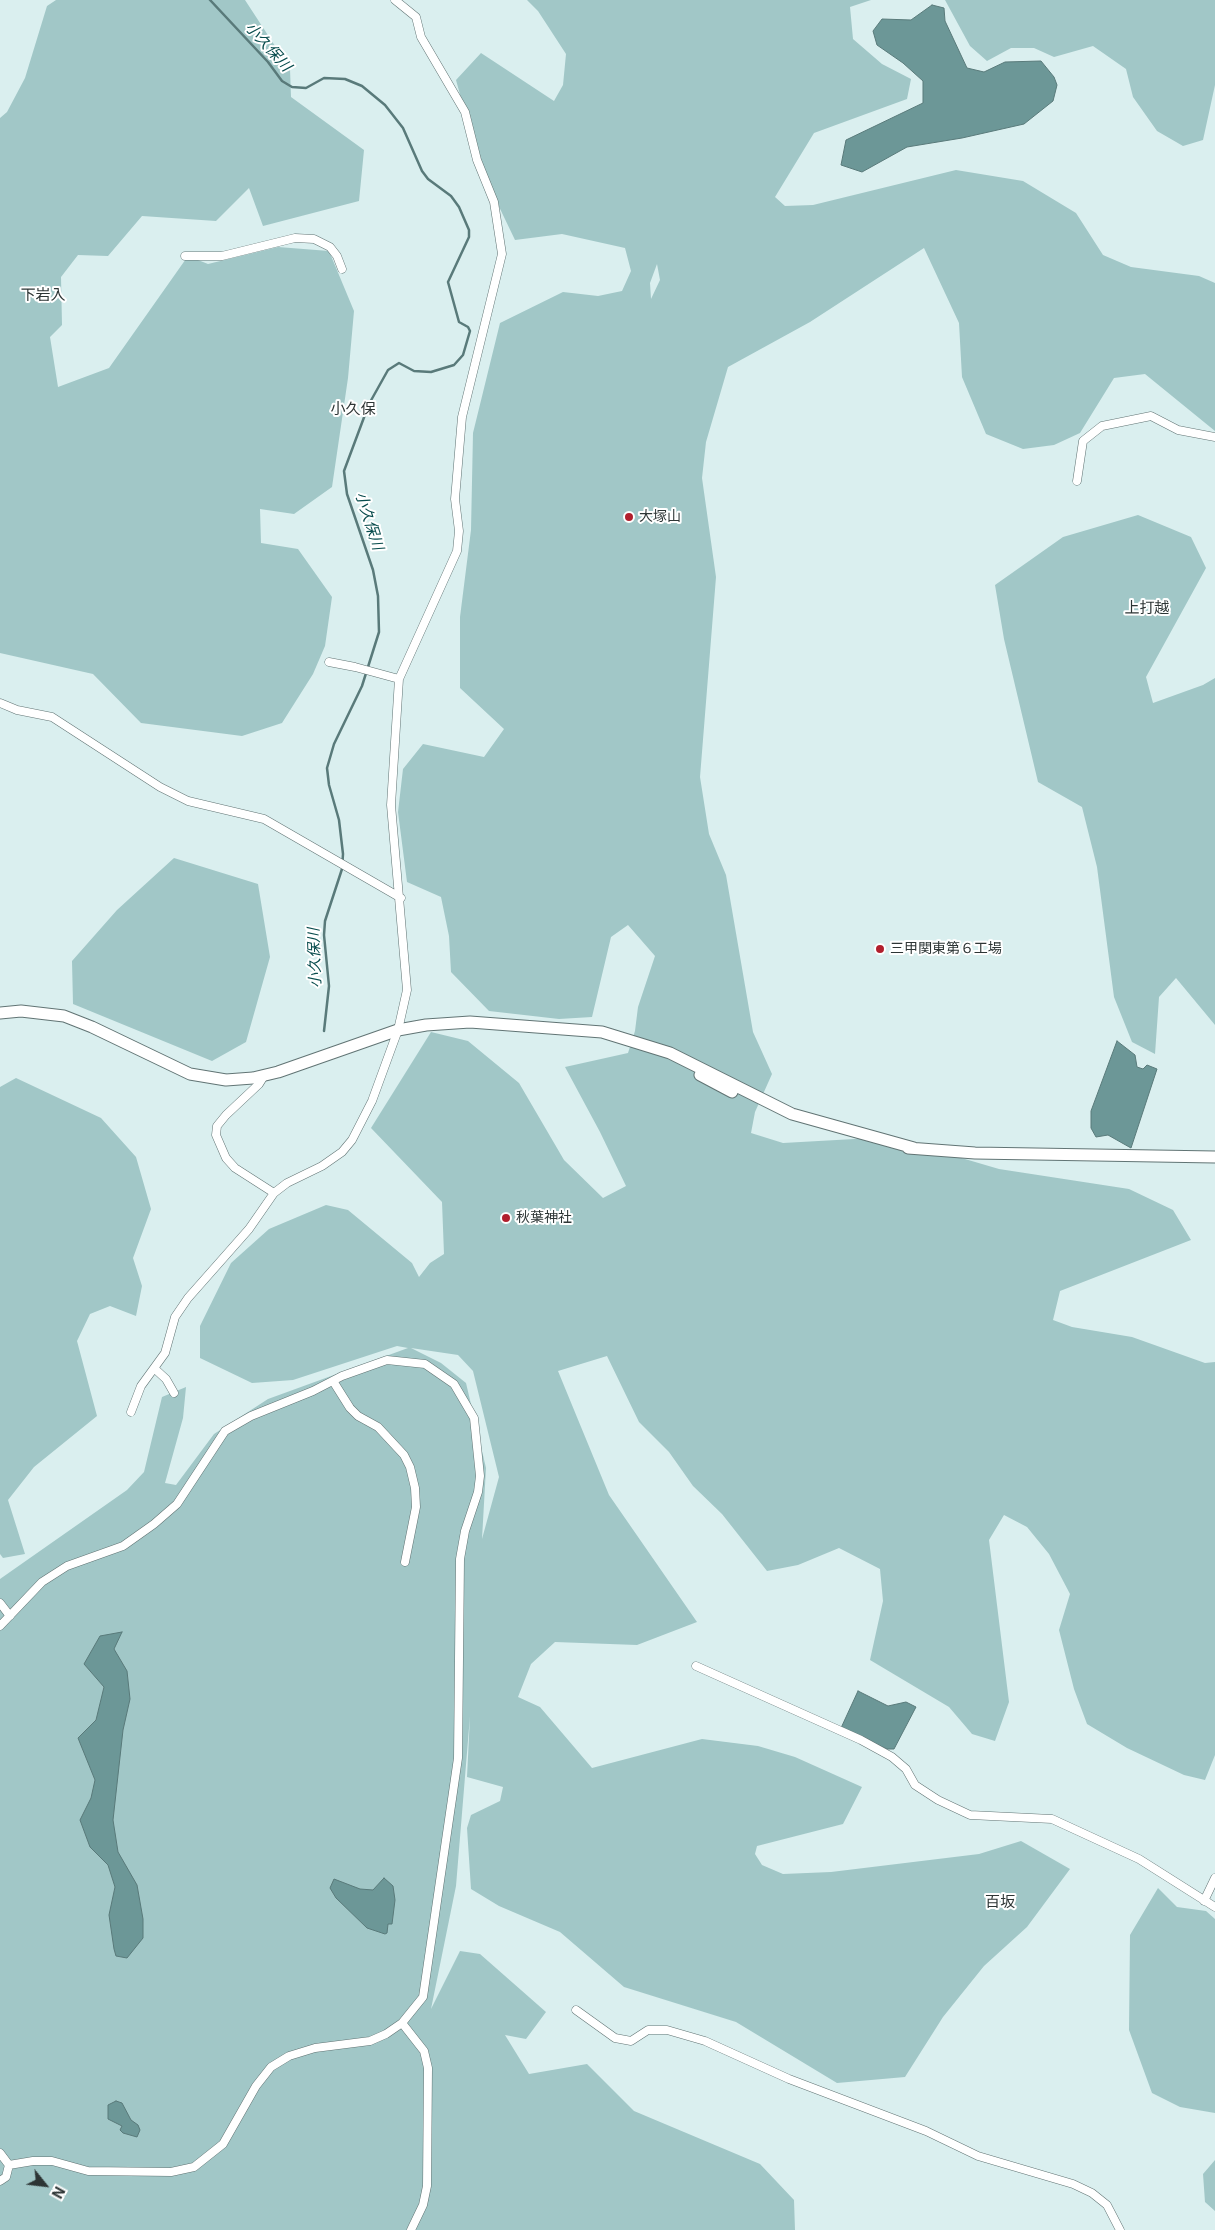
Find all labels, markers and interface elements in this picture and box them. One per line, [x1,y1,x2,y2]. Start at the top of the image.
water label: 小久保川 [241,19,295,75]
district label: 下岩入 [21,286,65,304]
district label: 小久保 [331,400,375,418]
water label: 小久保川 [351,490,387,552]
place label: 大塚山 [639,509,681,525]
marker: 大塚山 [623,511,635,523]
district label: 上打越 [1125,599,1169,617]
water label: 小久保川 [305,928,325,988]
place label: 三甲関東第６工場 [890,941,1002,957]
marker: 三甲関東第６工場 [874,943,886,955]
place label: 秋葉神社 [516,1210,572,1226]
marker: 秋葉神社 [500,1212,512,1224]
district label: 百坂 [985,1893,1015,1911]
north arrow [20,2160,70,2210]
text: N [49,2184,69,2201]

